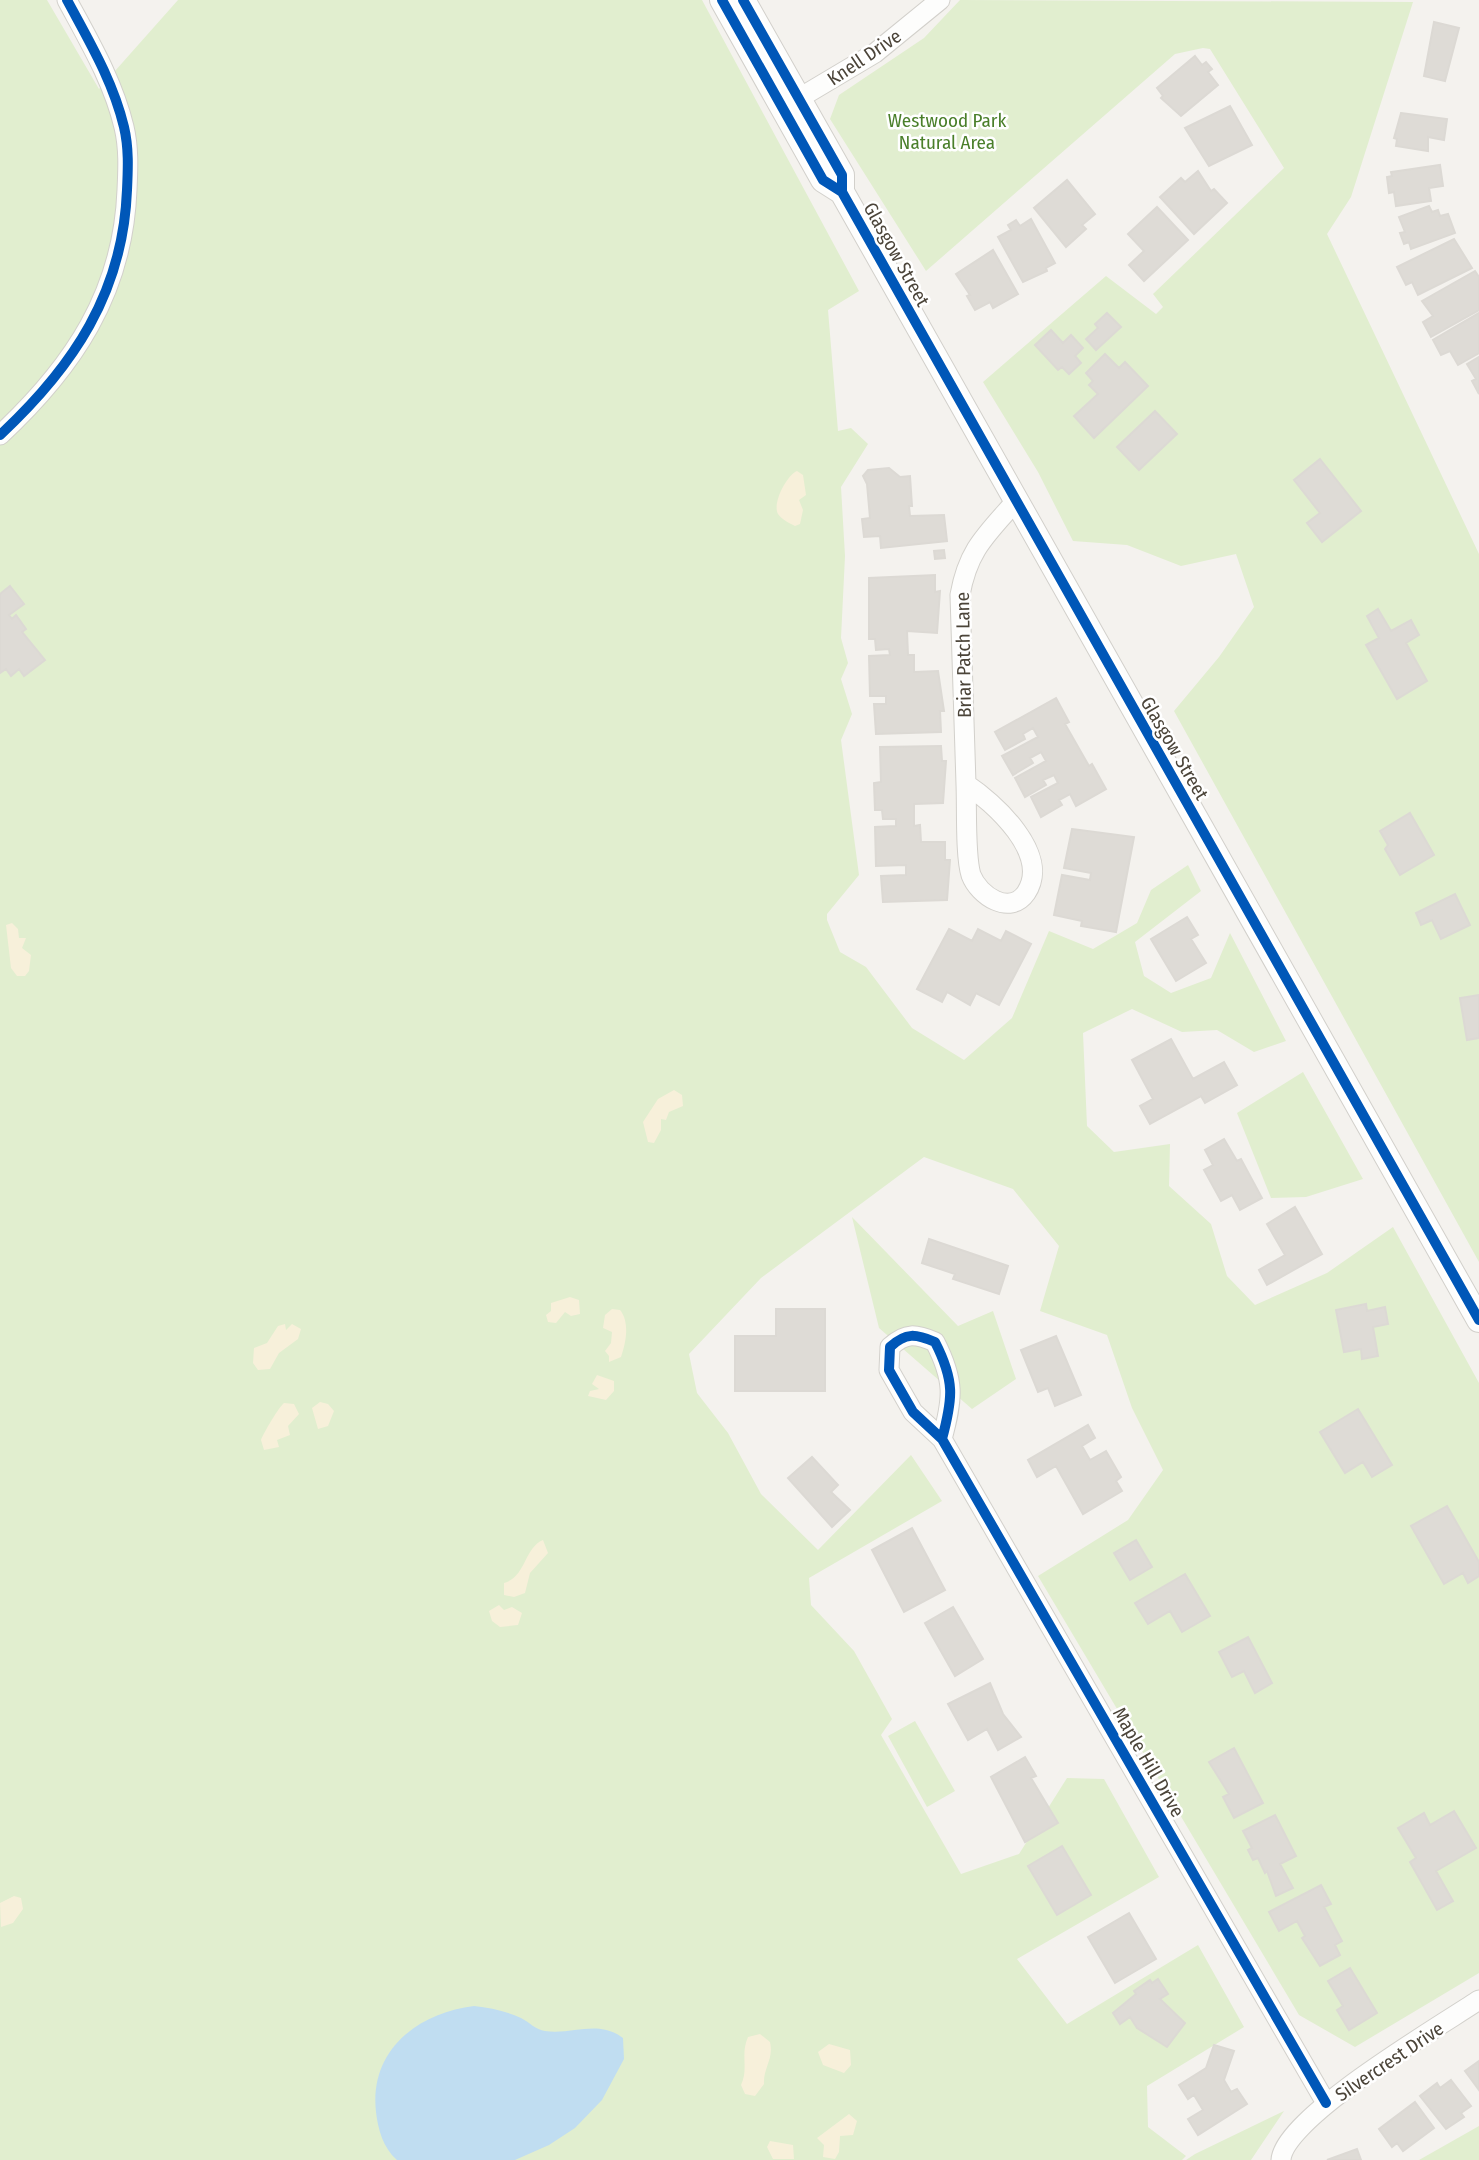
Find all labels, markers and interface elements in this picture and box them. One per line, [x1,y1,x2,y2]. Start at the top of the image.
street label: Knell Drive [823,24,906,90]
park label: Westwood Park Natural Area [888,109,1006,154]
street label: Glasgow Street [859,198,935,311]
street label: Briar Patch Lane [951,592,976,718]
street label: Glasgow Street [1136,693,1214,805]
street label: Maple Hill Drive [1108,1703,1189,1821]
street label: Silvercrest Drive [1331,2017,1448,2106]

